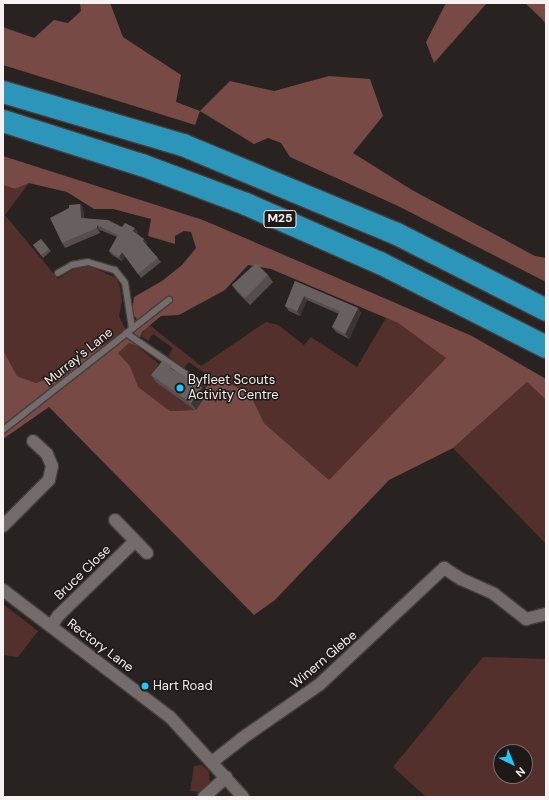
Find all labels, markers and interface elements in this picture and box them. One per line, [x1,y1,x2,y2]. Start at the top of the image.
road number: M25 [263,209,297,229]
street label: Murray's Lane [42,325,116,389]
place label: Byfleet Scouts Activity Centre [188,373,279,404]
marker: Byfleet Scouts Activity Centre [175,383,185,393]
street label: Bruce Close [52,542,114,604]
street label: Rectory Lane [64,616,136,676]
street label: Winern Glebe [288,628,360,692]
place label: Hart Road [153,678,213,694]
marker: Hart Road [140,681,150,691]
north arrow [493,744,533,784]
text: N [513,764,528,780]

